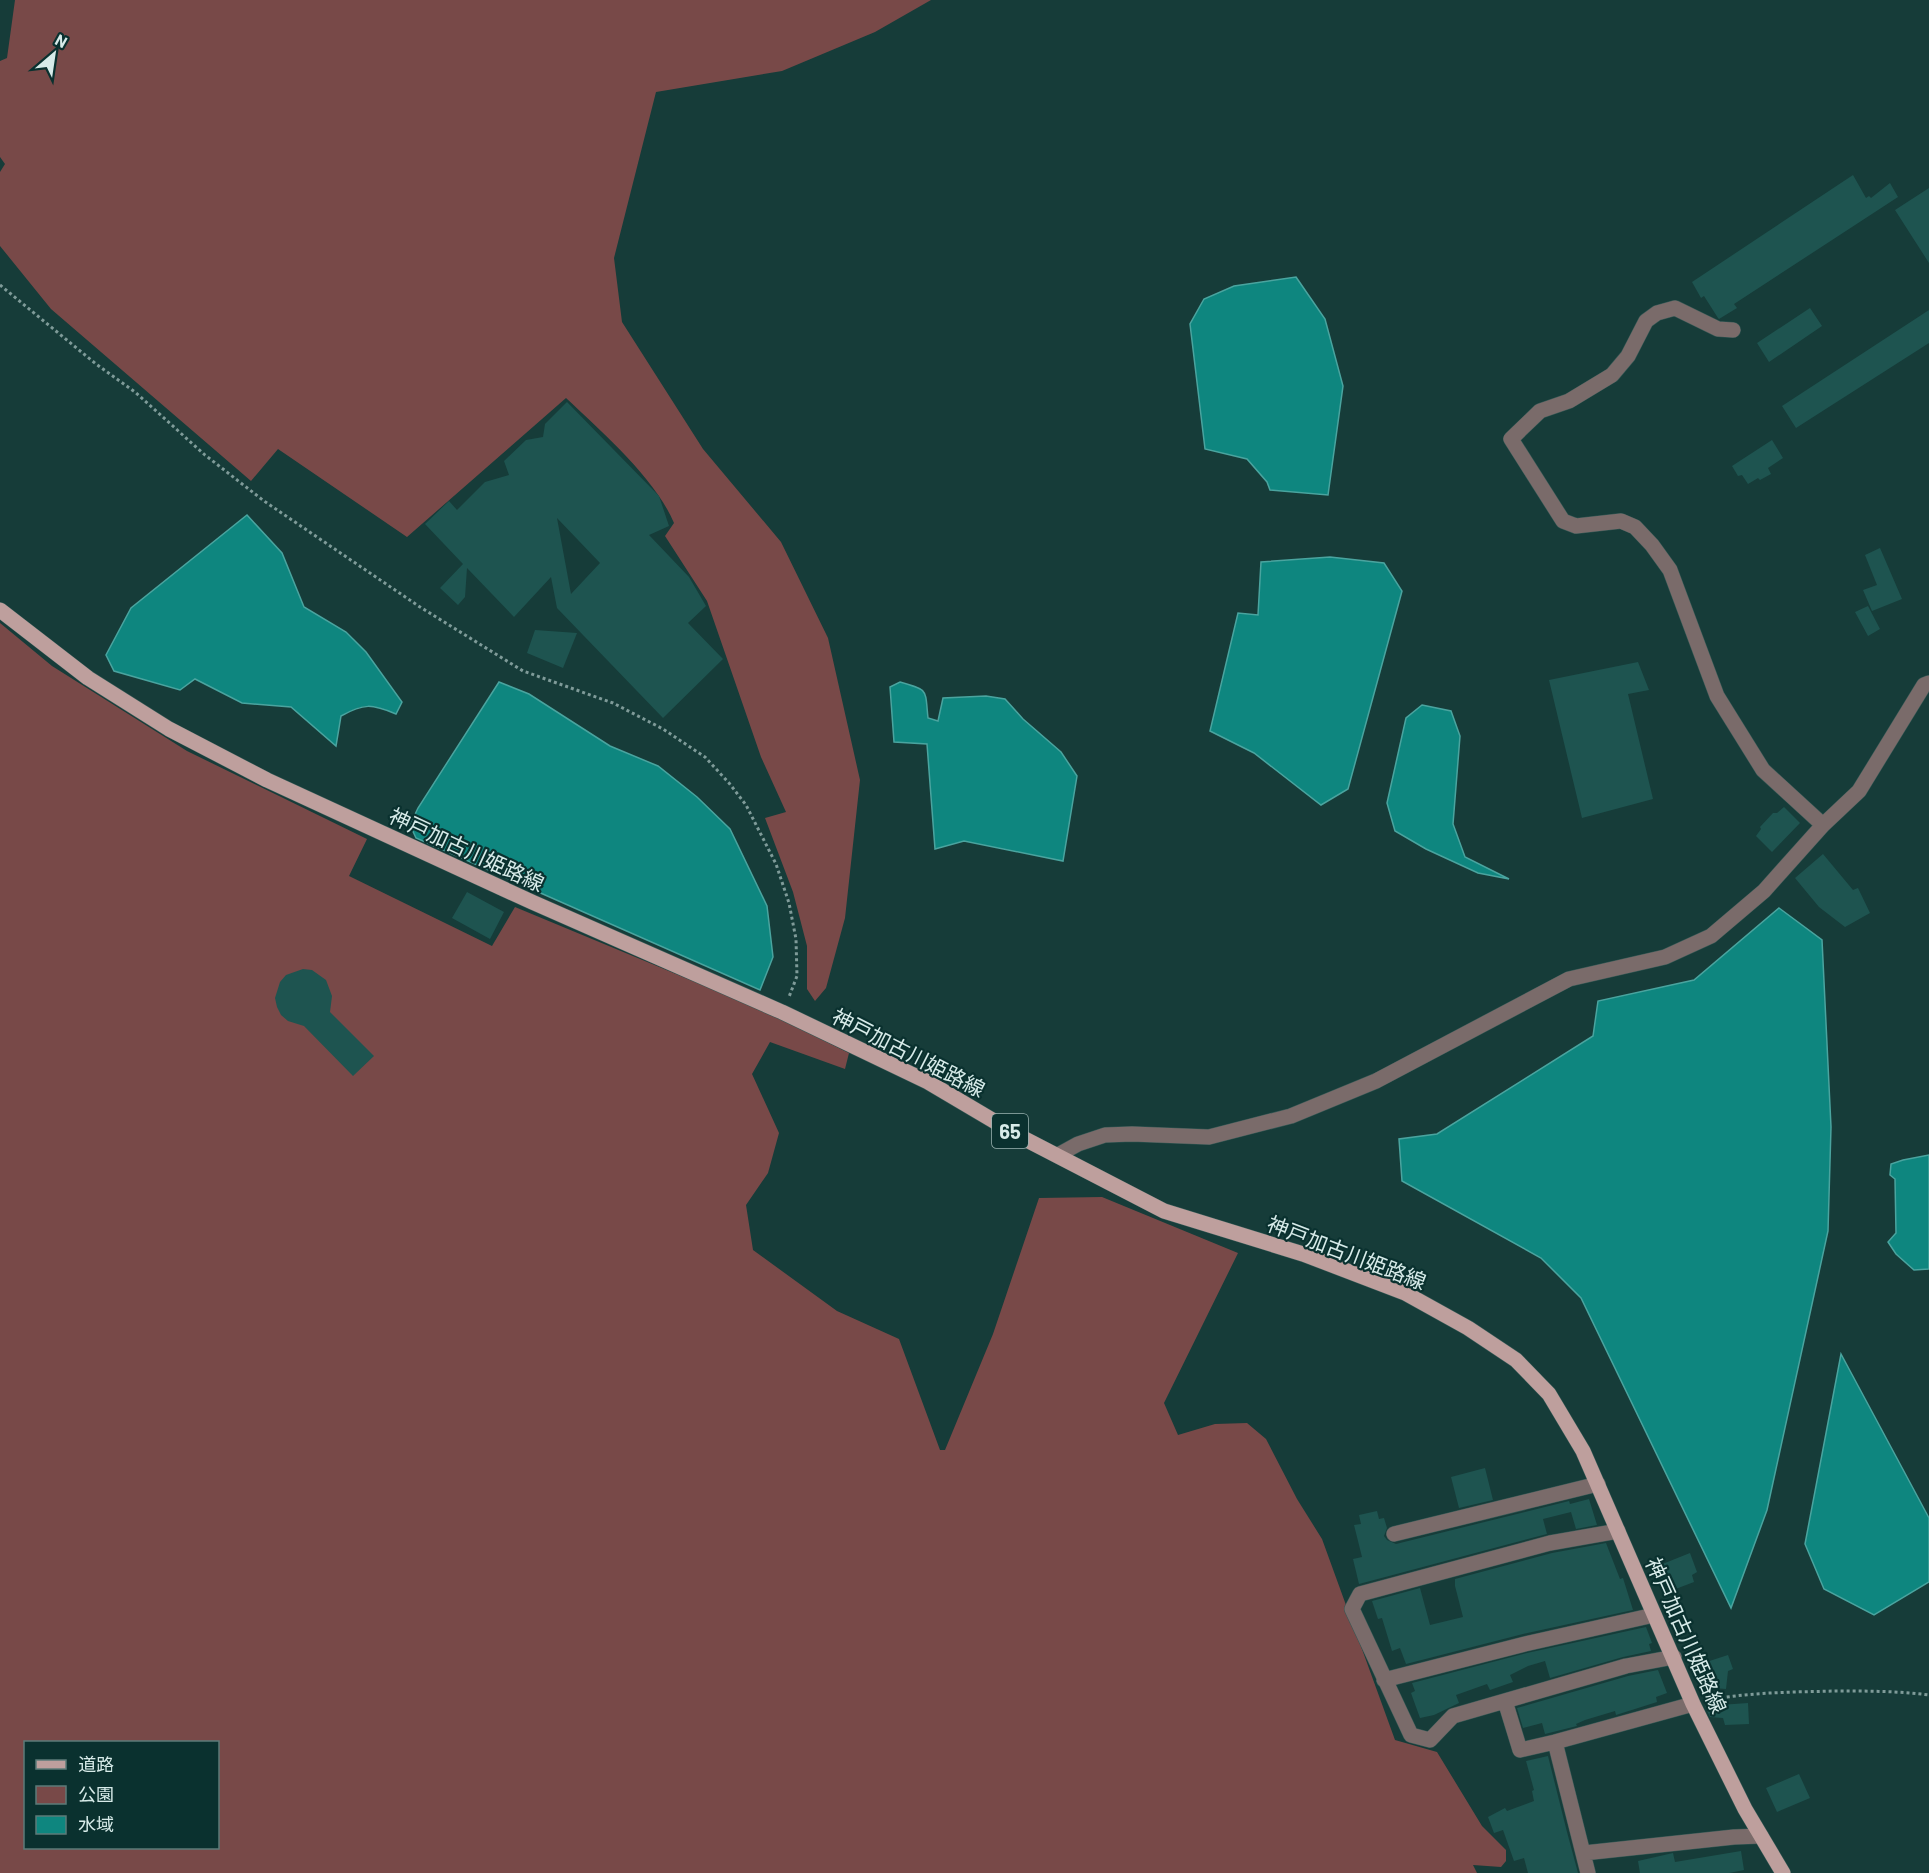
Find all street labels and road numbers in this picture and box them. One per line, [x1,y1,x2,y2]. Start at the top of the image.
street label: 神戸加古川姫路線 [386,802,548,896]
street label: 神戸加古川姫路線 [828,1003,990,1101]
road number: 65 [992,1114,1028,1148]
street label: 神戸加古川姫路線 [1264,1210,1430,1294]
street label: 神戸加古川姫路線 [1641,1553,1733,1717]

